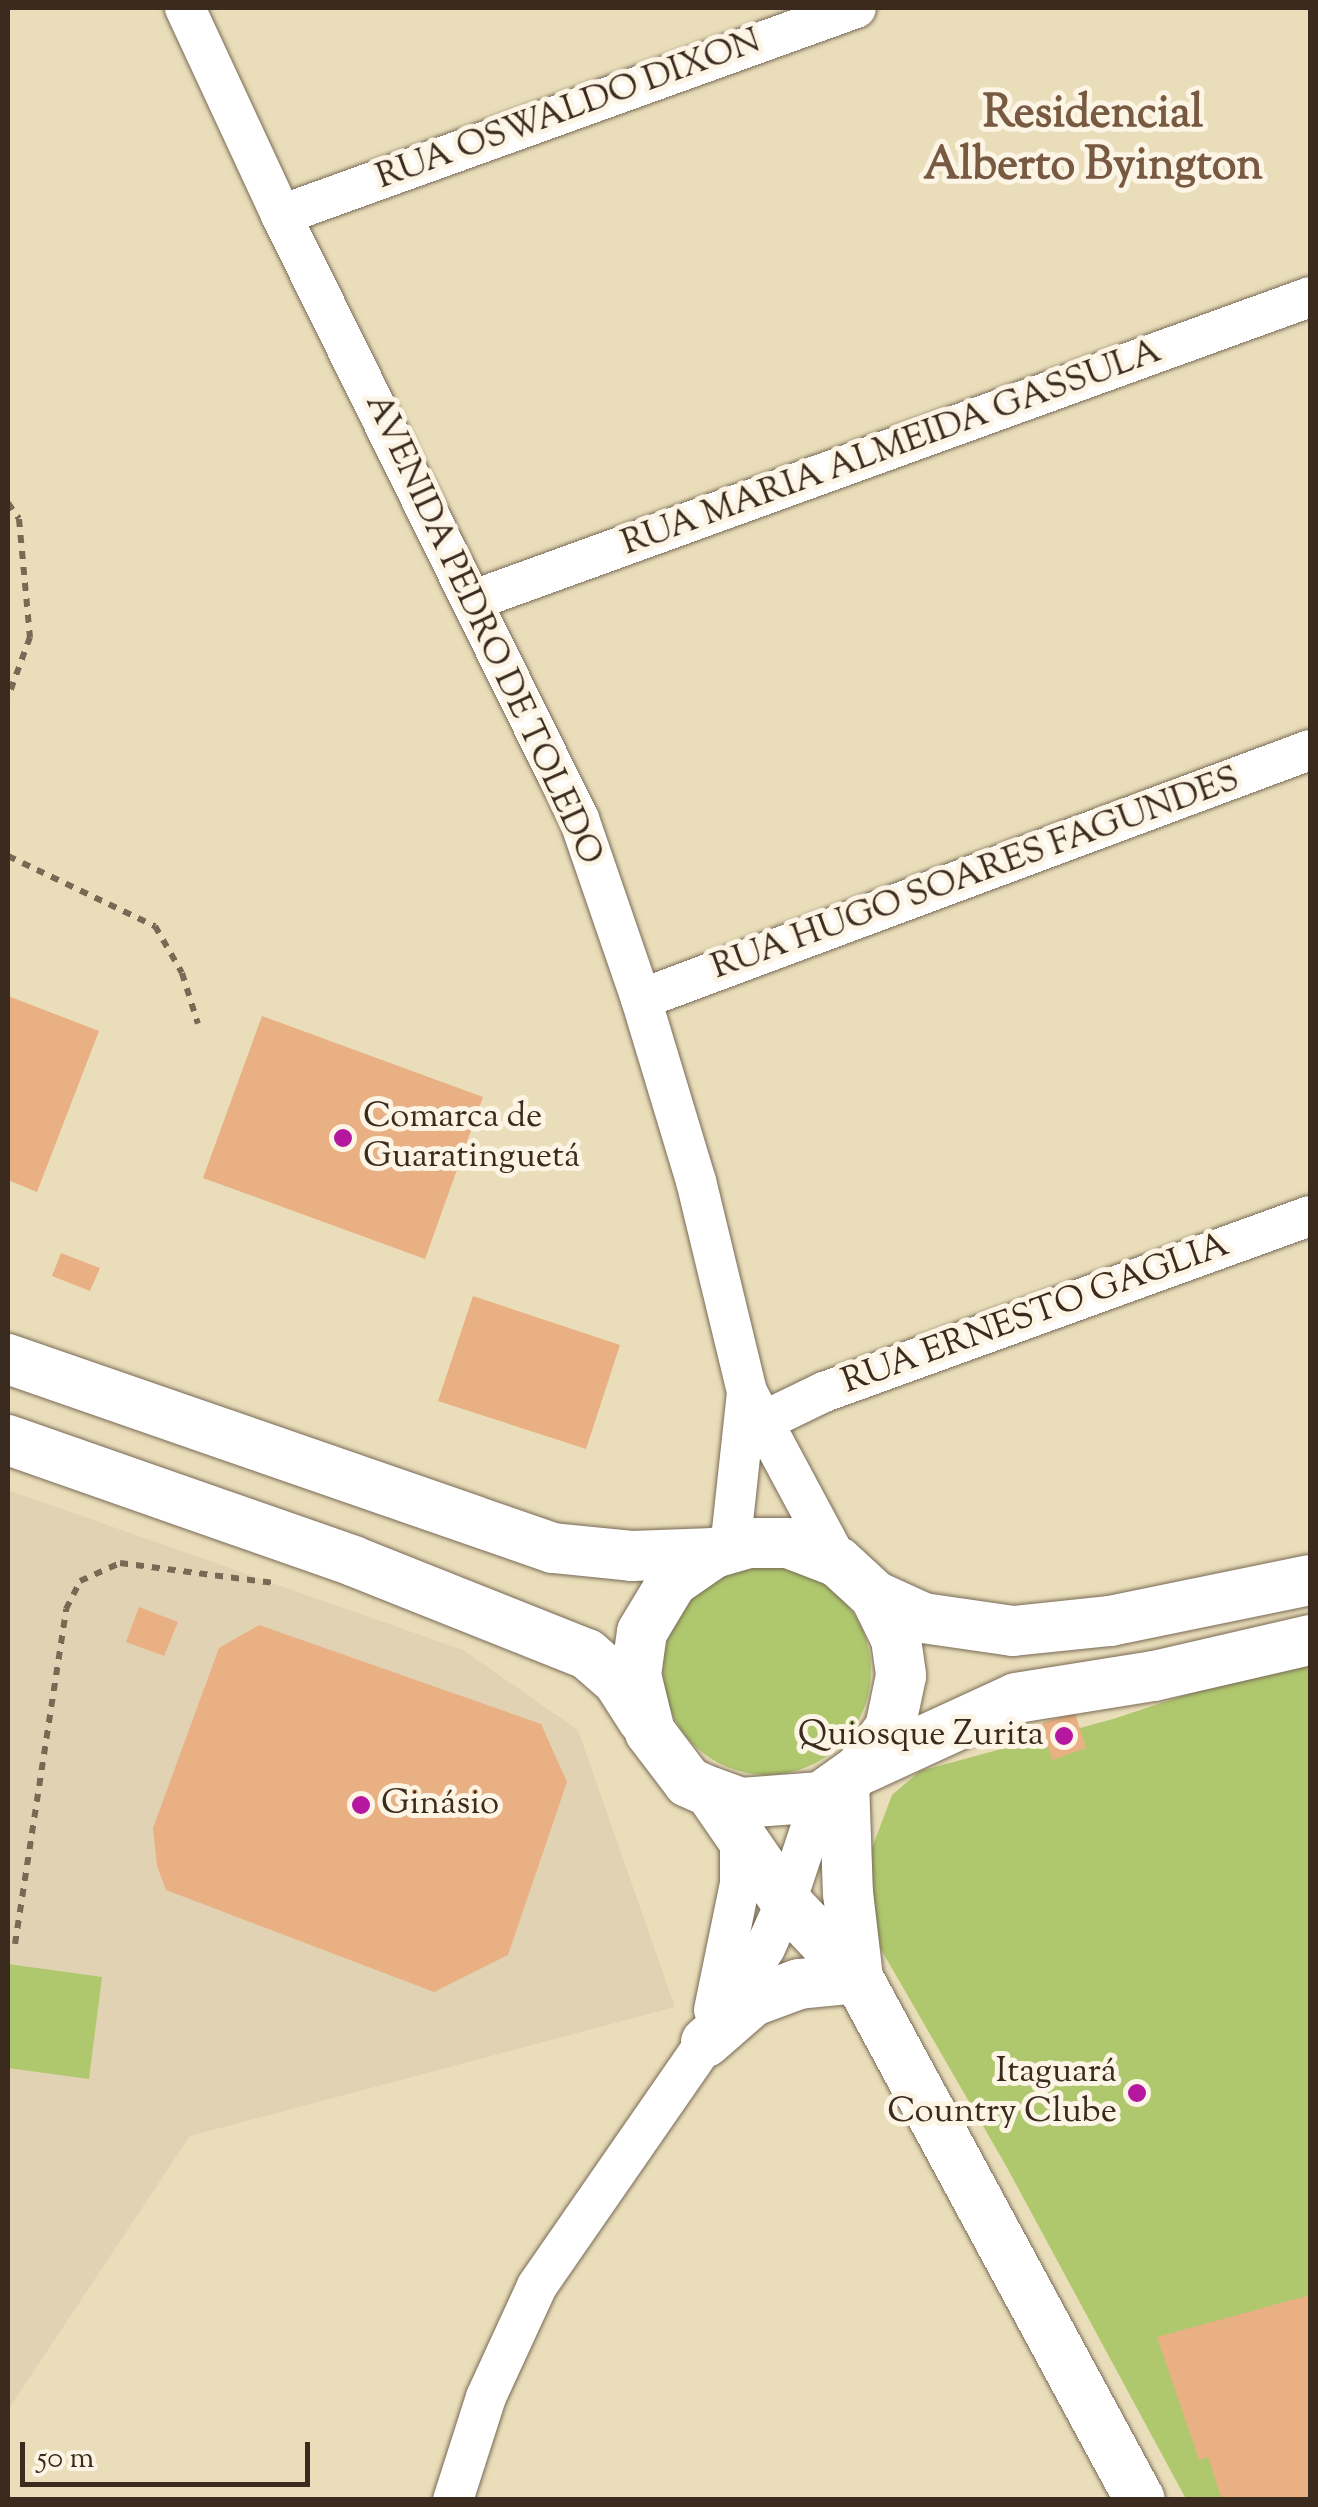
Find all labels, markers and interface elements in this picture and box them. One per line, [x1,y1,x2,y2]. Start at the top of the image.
street label: RUA OSWALDO DIXON [371,22,767,200]
district label: Residencial Alberto Byington [923,89,1263,195]
street label: RUA MARIA ALMEIDA GASSULA [617,332,1167,566]
street label: AVENIDA PEDRO DE TOLEDO [354,388,610,872]
street label: RUA HUGO SOARES FAGUNDES [706,760,1246,990]
place label: Comarca de Guaratinguetá [363,1097,580,1179]
marker: Comarca de Guaratinguetá [332,1127,354,1149]
street label: RUA ERNESTO GAGLIA [837,1225,1235,1405]
place label: Quiosque Zurita [798,1715,1044,1757]
marker: Quiosque Zurita [1053,1725,1075,1747]
place label: Ginásio [381,1784,499,1826]
marker: Ginásio [350,1794,372,1816]
place label: Itaguará Country Clube [887,2052,1117,2134]
marker: Itaguará Country Clube [1126,2082,1148,2104]
scale bar [25,2422,315,2484]
text: 50 m [37,2438,94,2481]

